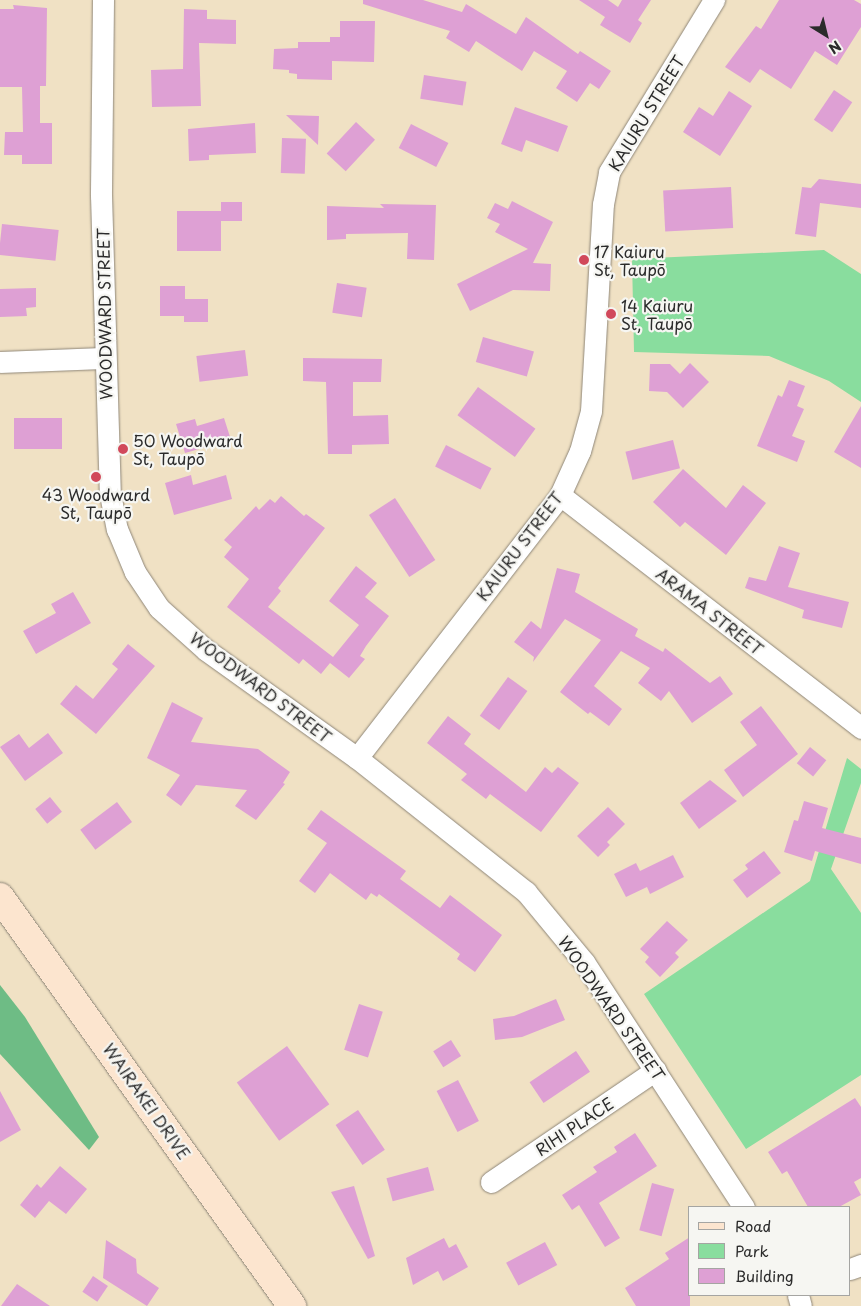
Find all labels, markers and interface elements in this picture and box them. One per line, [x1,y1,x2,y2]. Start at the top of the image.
north arrow [801,10,851,60]
text: N [824,36,846,59]
street label: KAIURU STREET [604,51,688,175]
street label: WOODWARD STREET [93,226,115,402]
place label: 17 Kaiuru St, Taupō [594,241,666,279]
marker: 17 Kaiuru St, Taupō [578,254,590,266]
place label: 14 Kaiuru St, Taupō [621,295,694,333]
marker: 14 Kaiuru St, Taupō [605,308,617,320]
place label: 50 Woodward St, Taupō [133,430,242,468]
marker: 50 Woodward St, Taupō [117,443,129,455]
marker: 43 Woodward St, Taupō [90,471,102,483]
place label: 43 Woodward St, Taupō [42,484,150,522]
street label: KAIURU STREET [471,487,567,605]
street label: ARAMA STREET [653,563,767,659]
street label: WOODWARD STREET [185,627,337,747]
street label: WOODWARD STREET [554,931,670,1085]
street label: WAIRAKEI DRIVE [100,1039,194,1163]
street label: RIHI PLACE [531,1093,617,1159]
legend [688,1206,851,1296]
text: Road [735,1214,771,1237]
text: Park [735,1239,769,1262]
text: Building [735,1264,794,1287]

